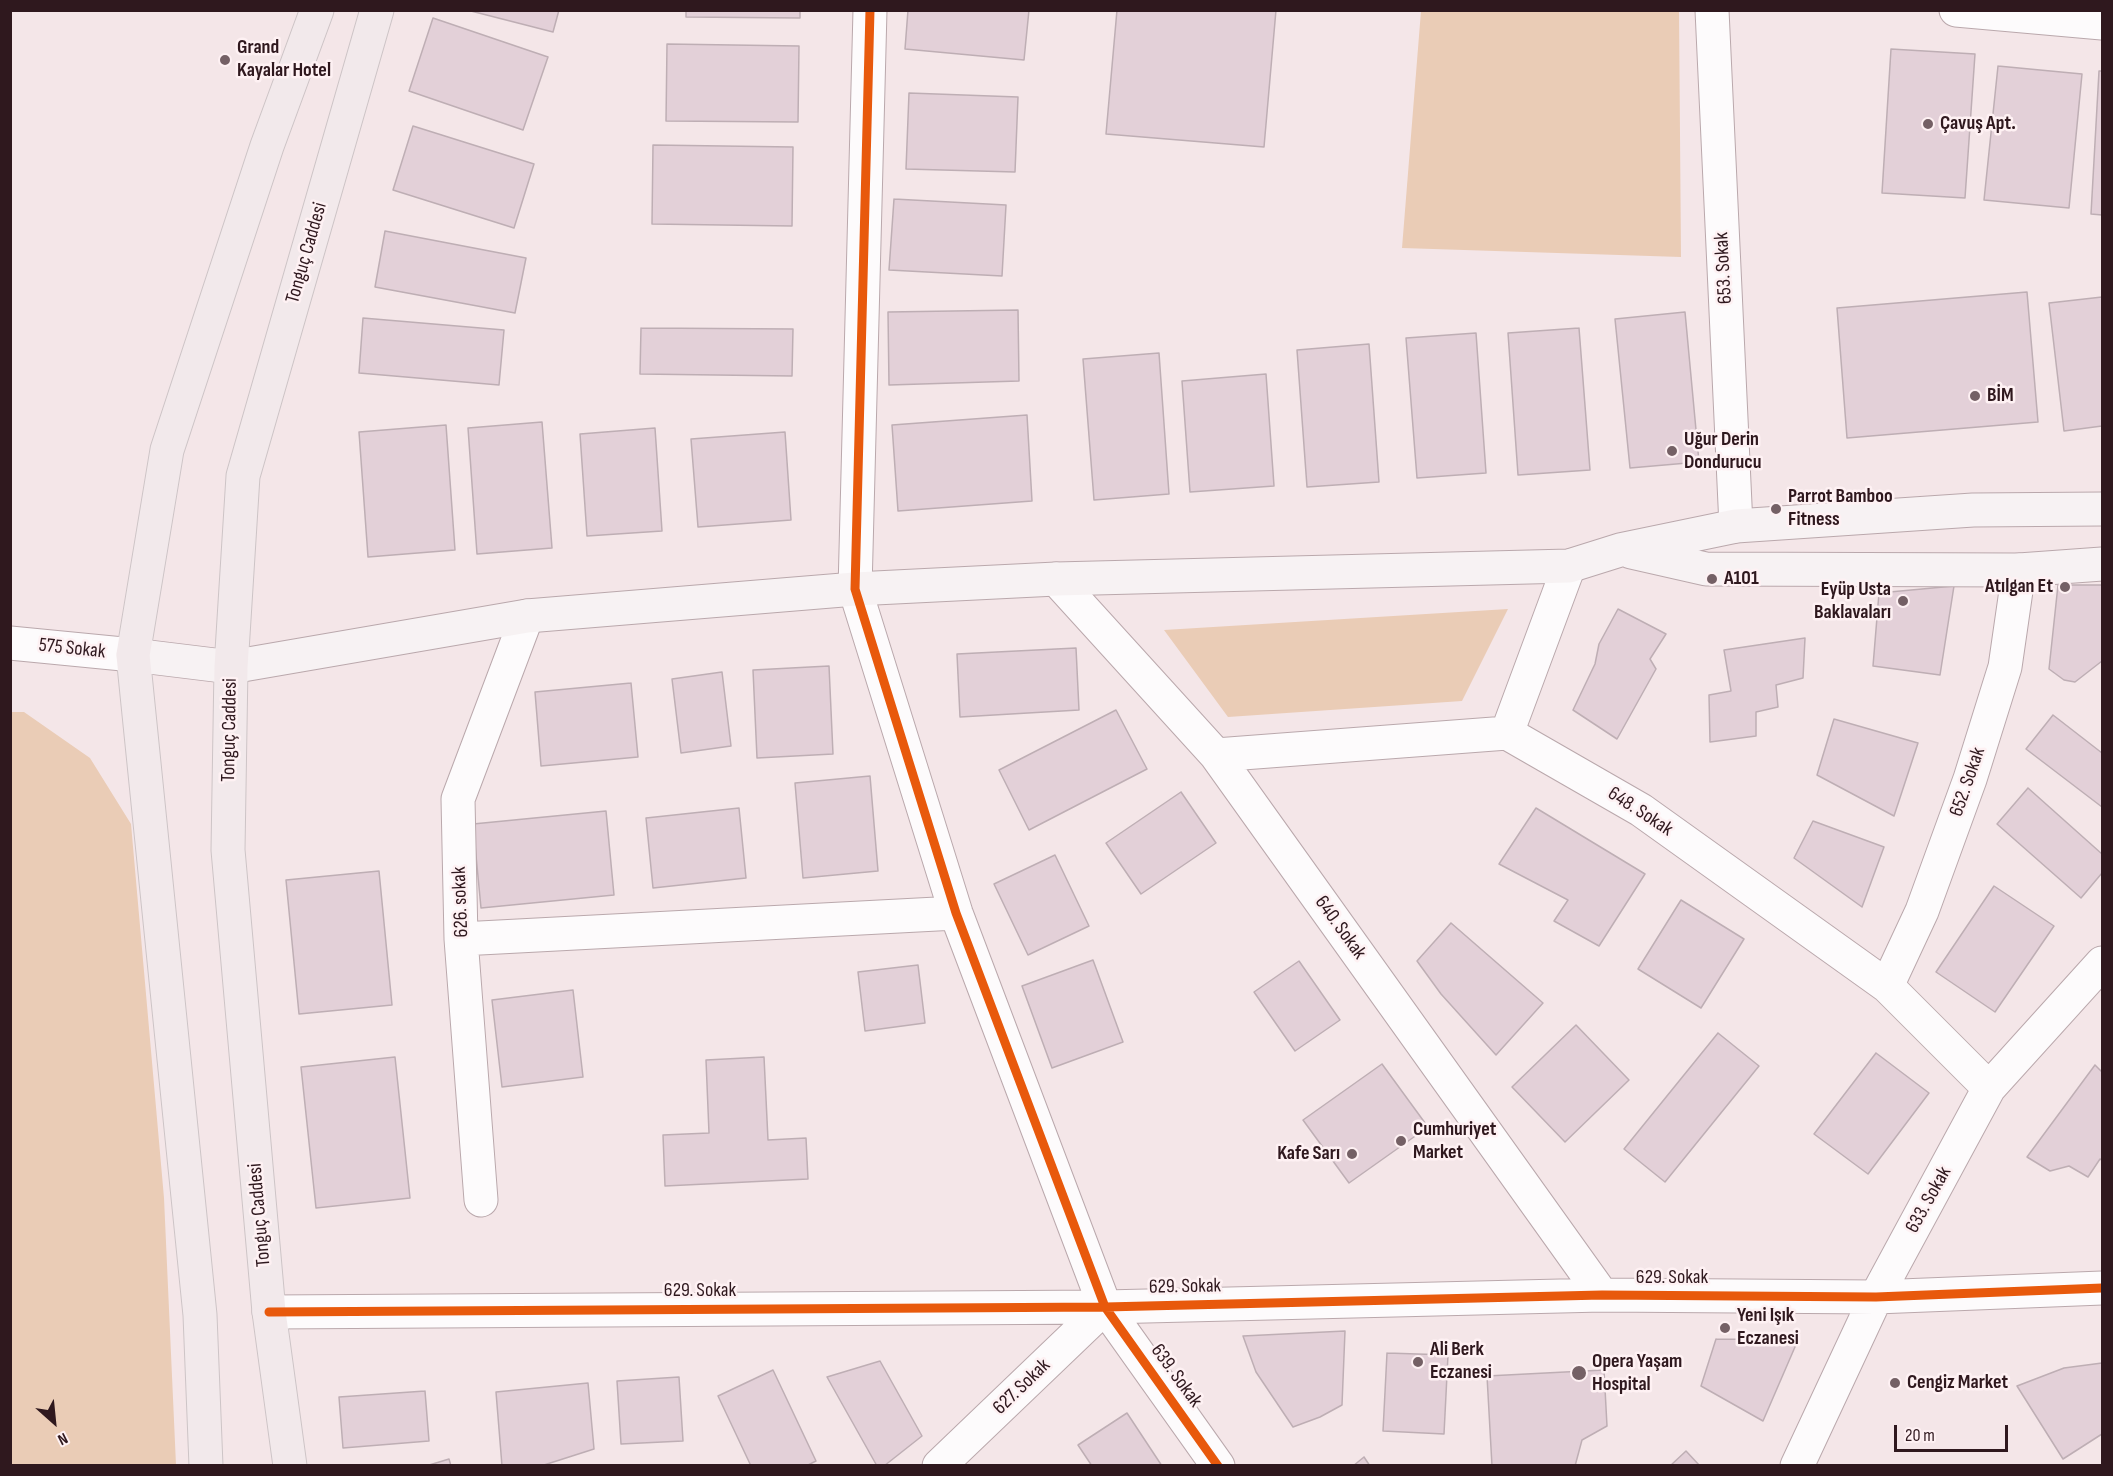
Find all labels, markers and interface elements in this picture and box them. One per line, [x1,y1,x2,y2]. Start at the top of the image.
place label: Grand Kayalar Hotel [237,36,331,83]
marker: Grand Kayalar Hotel [218,53,232,67]
place label: Çavuş Apt. [1940,112,2016,136]
marker: Çavuş Apt. [1921,117,1935,131]
street label: Tonguç Caddesi [281,200,333,306]
street label: 653. Sokak [1710,231,1738,305]
place label: BİM [1987,384,2014,408]
marker: BİM [1968,389,1982,403]
place label: Uğur Derin Dondurucu [1684,428,1762,475]
marker: Uğur Derin Dondurucu [1665,444,1679,458]
place label: Parrot Bamboo Fitness [1788,485,1893,532]
marker: Parrot Bamboo Fitness [1769,502,1783,516]
place label: A101 [1724,567,1759,591]
marker: A101 [1705,572,1719,586]
place label: Atılgan Et [1985,575,2053,599]
place label: Eyüp Usta Baklavaları [1814,578,1891,625]
marker: Atılgan Et [2058,580,2072,594]
marker: Eyüp Usta Baklavaları [1896,594,1910,608]
street label: 575 Sokak [37,634,107,664]
street label: Tonguç Caddesi [217,678,243,782]
street label: 652. Sokak [1945,744,1991,820]
street label: 648. Sokak [1603,782,1677,842]
street label: 626. sokak [448,866,474,938]
street label: 640. Sokak [1309,892,1371,964]
place label: Cumhuriyet Market [1413,1118,1496,1165]
marker: Cumhuriyet Market [1394,1134,1408,1148]
place label: Kafe Sarı [1277,1142,1340,1166]
marker: Kafe Sarı [1345,1147,1359,1161]
street label: Tonguç Caddesi [244,1162,276,1268]
street label: 633. Sokak [1901,1163,1957,1237]
street label: 629. Sokak [1636,1266,1708,1290]
street label: 629. Sokak [1149,1274,1221,1300]
street label: 629. Sokak [664,1279,736,1303]
place label: Yeni Işık Eczanesi [1737,1304,1799,1351]
marker: Yeni Işık Eczanesi [1718,1321,1732,1335]
place label: Ali Berk Eczanesi [1430,1338,1492,1385]
street label: 639. Sokak [1145,1340,1207,1412]
place label: Opera Yaşam Hospital [1592,1350,1682,1397]
street label: 627. Sokak [988,1354,1056,1420]
marker: Ali Berk Eczanesi [1411,1355,1425,1369]
marker: Opera Yaşam Hospital [1570,1364,1588,1382]
place label: Cengiz Market [1907,1371,2008,1395]
marker: Cengiz Market [1888,1376,1902,1390]
north arrow [24,1392,84,1452]
scale bar [1897,1413,2011,1451]
text: 20 m [1905,1425,1935,1446]
text: N [54,1428,71,1449]

